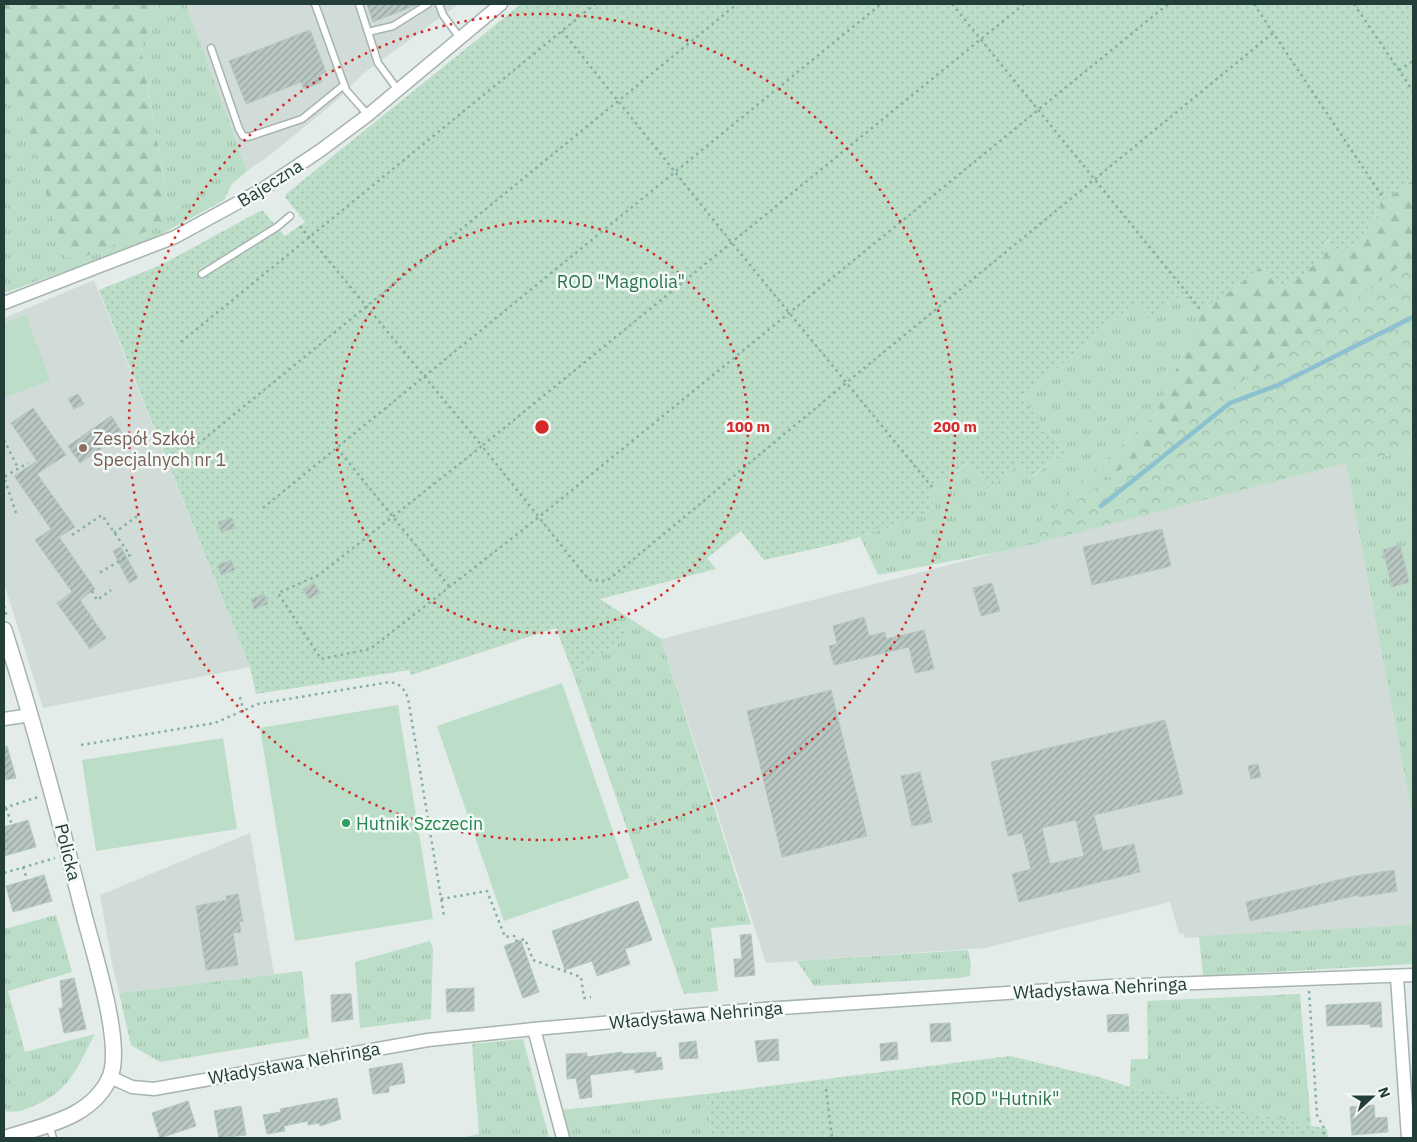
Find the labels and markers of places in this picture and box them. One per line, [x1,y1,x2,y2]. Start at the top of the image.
centre of rings [533,418,551,436]
place label: Zespół Szkół Specjalnych nr 1 [93,427,226,471]
marker: Zespół Szkół Specjalnych nr 1 [77,442,89,454]
place label: Hutnik Szczecin [356,812,483,835]
marker: Hutnik Szczecin [340,817,352,829]

